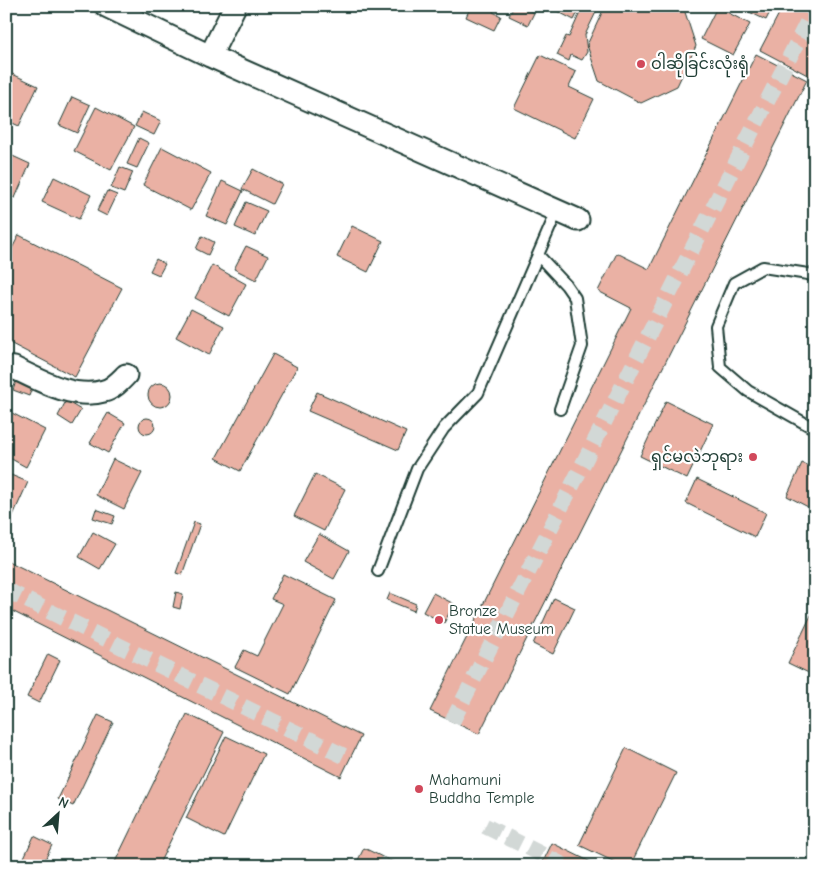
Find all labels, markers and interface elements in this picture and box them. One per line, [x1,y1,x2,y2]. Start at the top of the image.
place label: ဝါဆိုခြင်းလုံးရုံ [651,52,749,78]
marker: ဝါဆိုခြင်းလုံးရုံ [635,58,647,70]
place label: ရှင်မလဲဘုရား [651,445,743,471]
marker: ရှင်မလဲဘုရား [747,451,759,463]
place label: Bronze Statue Museum [449,602,554,638]
marker: Bronze Statue Museum [433,614,445,626]
place label: Mahamuni Buddha Temple [429,771,535,807]
marker: Mahamuni Buddha Temple [413,783,425,795]
north arrow [32,790,82,840]
text: N [56,793,71,812]

